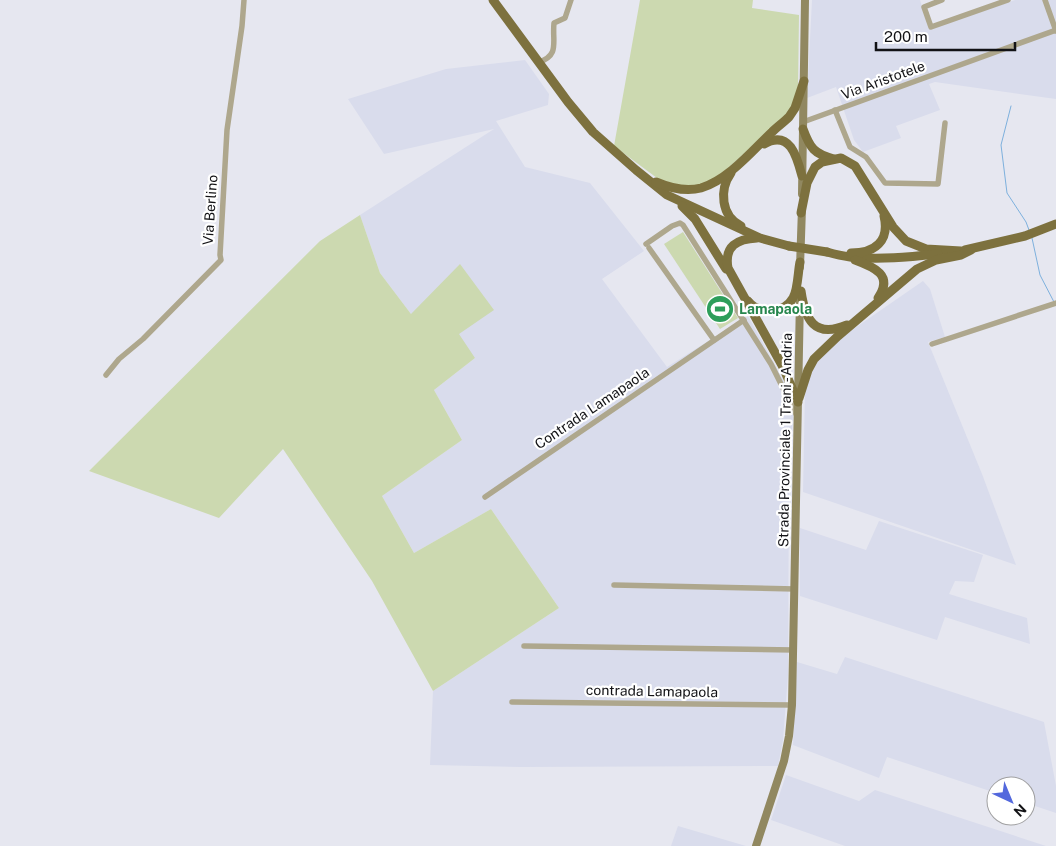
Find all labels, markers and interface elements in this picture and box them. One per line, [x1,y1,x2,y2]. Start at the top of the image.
scale bar [876,20,1015,52]
text: 200 m [884,28,928,45]
street label: Via Aristotele [839,57,927,103]
street label: Via Berlino [200,174,220,246]
sports icon: Lamapaola [705,294,735,324]
place label: Lamapaola [739,301,812,317]
street label: Strada Provinciale 1 Trani - Andria [775,333,795,547]
street label: Contrada Lamapaola [532,364,652,452]
street label: contrada Lamapaola [586,682,718,700]
north arrow [986,776,1036,826]
text: N [1011,801,1030,820]

